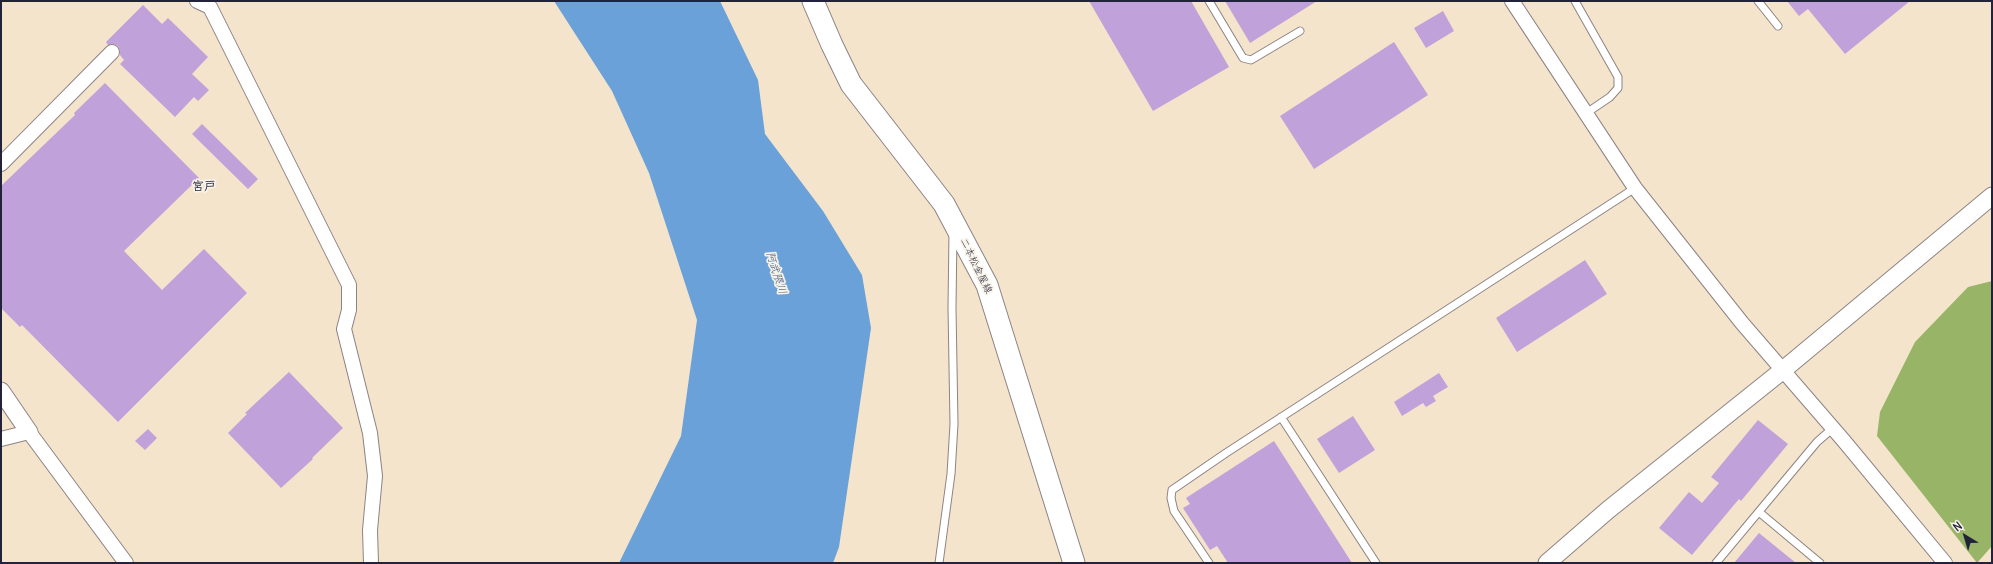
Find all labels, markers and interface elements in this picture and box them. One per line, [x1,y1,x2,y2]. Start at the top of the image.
district label: 宮戸 [192,180,216,194]
street label: 二本松金屋線 [957,236,995,296]
water label: 阿武隈川 [763,250,789,296]
north arrow [1945,516,1985,556]
text: N [1950,519,1965,534]

